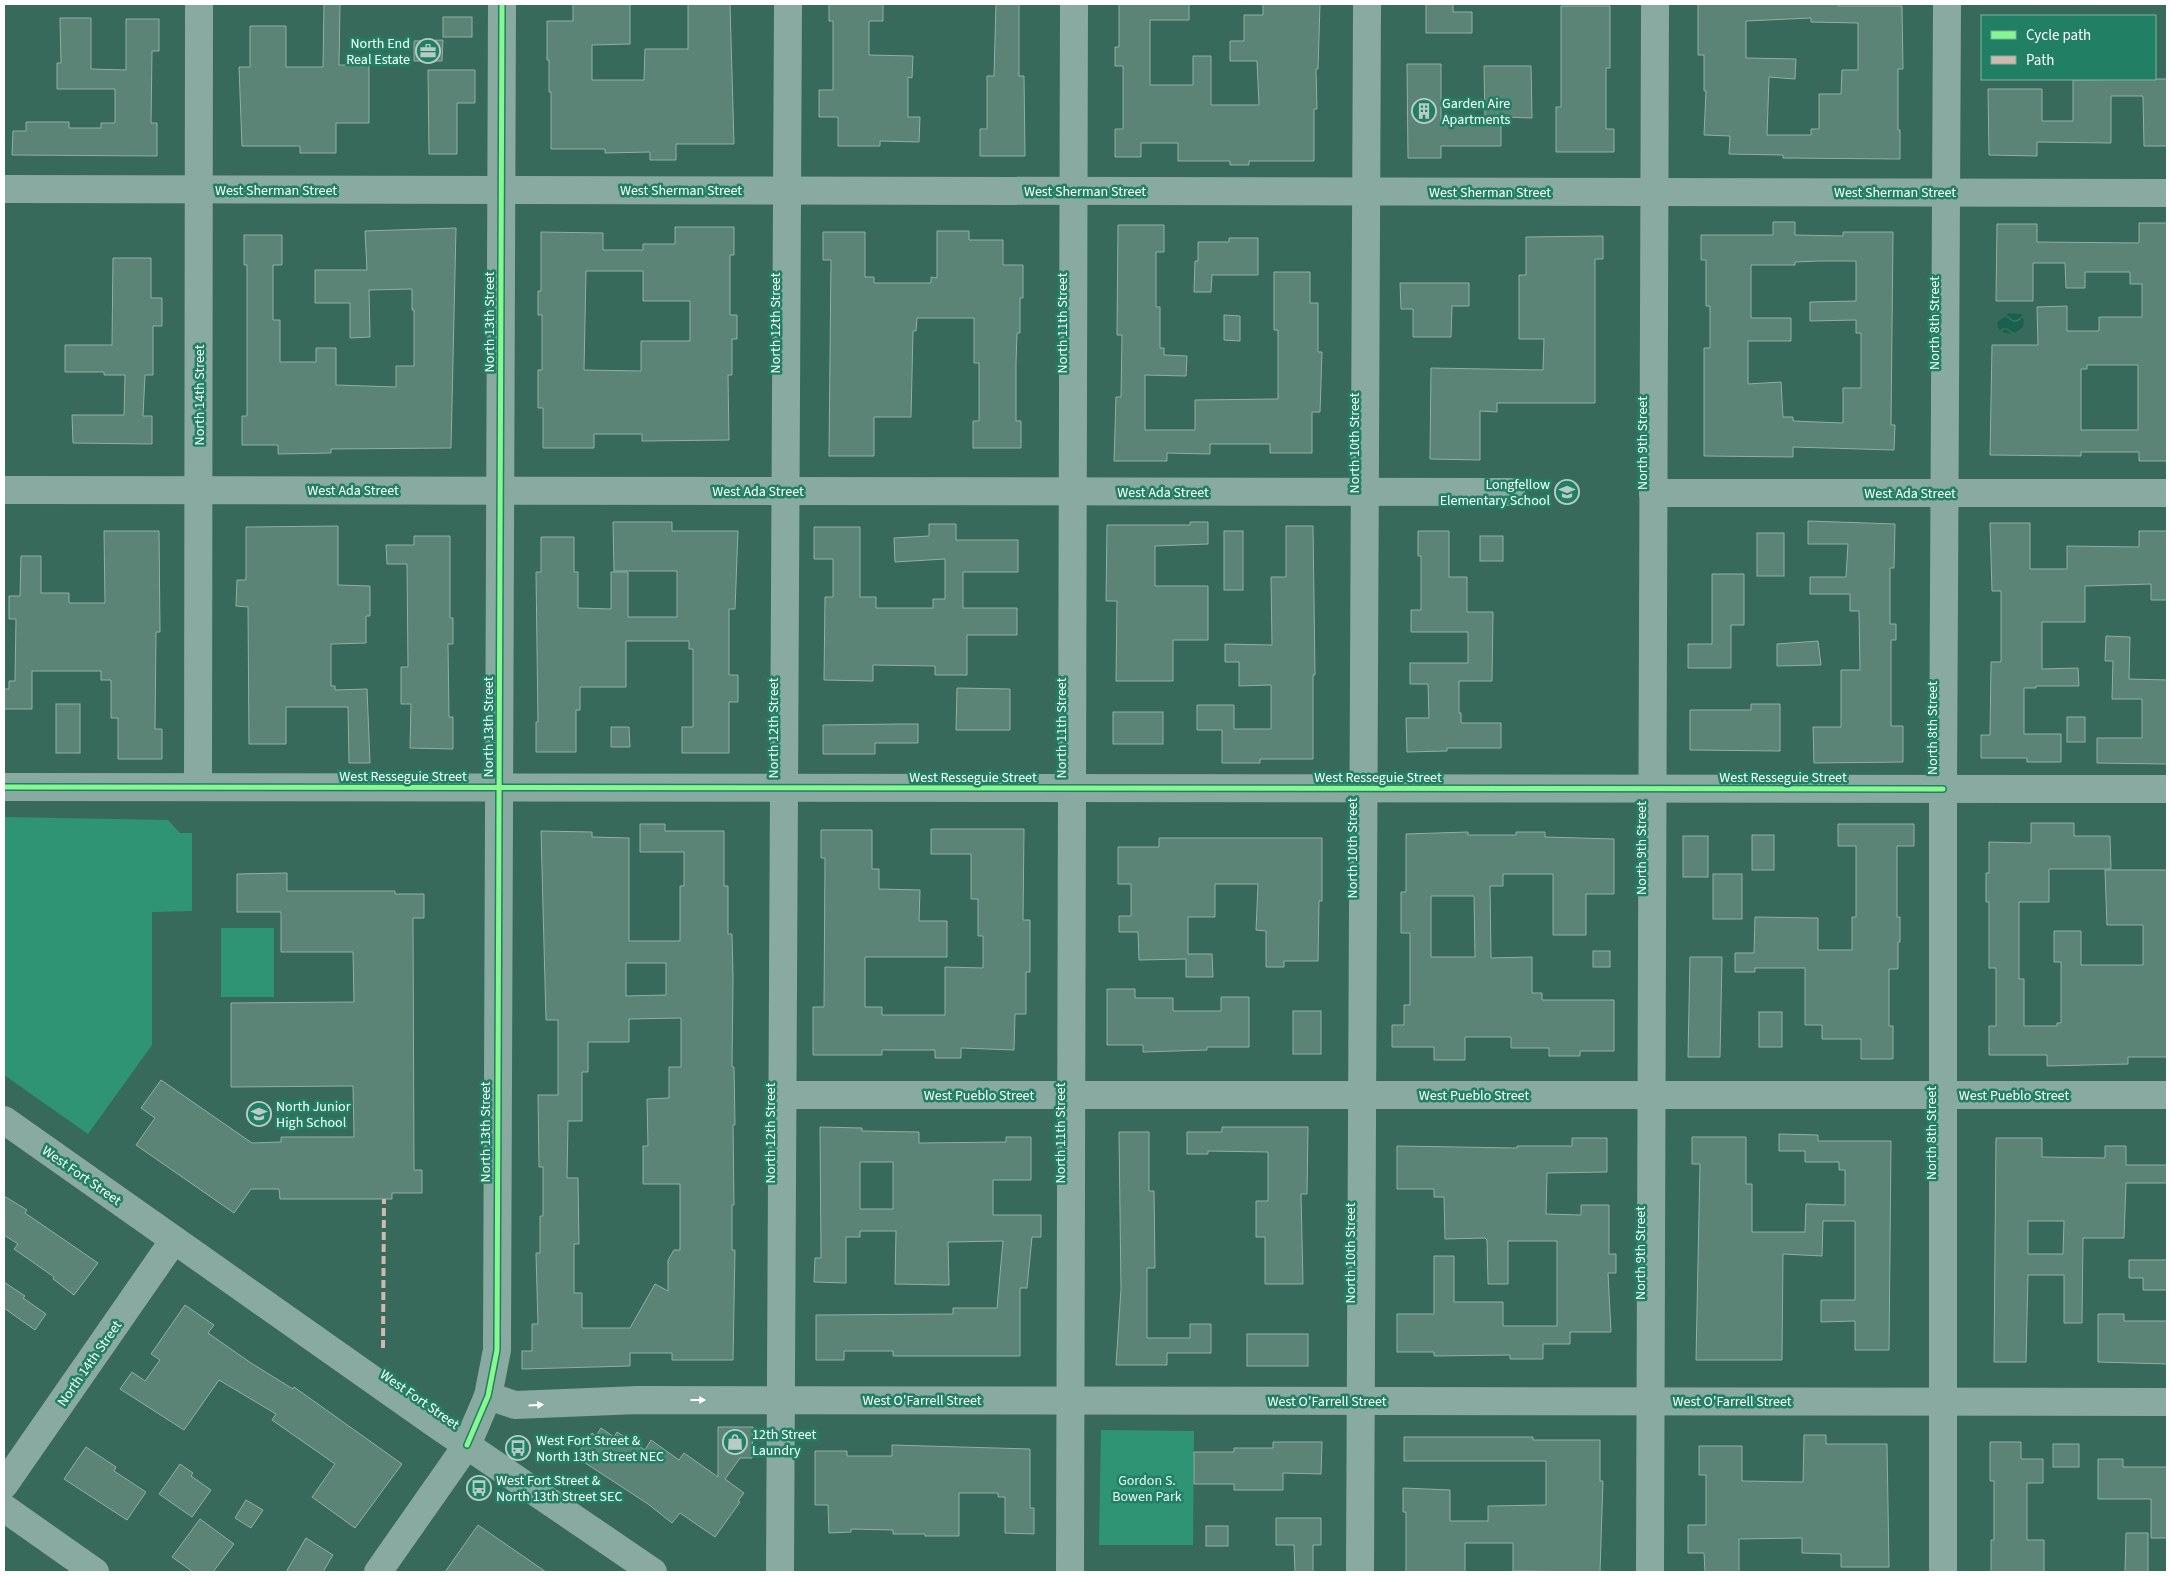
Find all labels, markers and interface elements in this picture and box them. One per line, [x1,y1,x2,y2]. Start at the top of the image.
legend [1981,15,2156,80]
text: Cycle path [2026,25,2091,46]
place label: North End Real Estate [346,34,410,70]
office icon: North End Real Estate [415,38,441,64]
text: Path [2026,50,2054,71]
place label: Garden Aire Apartments [1442,94,1511,130]
building icon: Garden Aire Apartments [1411,98,1437,124]
street label: West Sherman Street [215,181,337,201]
street label: West Sherman Street [620,181,742,201]
street label: West Sherman Street [1024,182,1146,202]
street label: West Sherman Street [1429,183,1551,203]
street label: West Sherman Street [1834,183,1956,203]
street label: North 13th Street [480,271,500,372]
street label: North 12th Street [766,272,786,373]
street label: North 11th Street [1053,272,1073,373]
street label: North 8th Street [1925,276,1945,370]
street label: North 14th Street [190,344,210,445]
street label: North 10th Street [1345,392,1365,493]
street label: North 9th Street [1633,396,1653,490]
place label: Longfellow Elementary School [1440,475,1550,511]
school or university icon: Longfellow Elementary School [1554,479,1580,505]
street label: West Ada Street [307,481,399,501]
street label: West Ada Street [712,482,804,502]
street label: West Ada Street [1117,483,1209,503]
street label: West Ada Street [1864,484,1956,504]
street label: North 13th Street [479,676,499,777]
street label: North 12th Street [764,677,784,778]
street label: North 11th Street [1052,677,1072,778]
street label: North 8th Street [1923,681,1943,775]
street label: West Resseguie Street [339,767,467,787]
street label: West Resseguie Street [909,768,1037,788]
street label: West Resseguie Street [1314,768,1442,788]
street label: West Resseguie Street [1719,768,1847,788]
street label: North 10th Street [1343,797,1363,898]
street label: North 9th Street [1632,801,1652,895]
street label: North 13th Street [476,1081,496,1182]
street label: North 12th Street [761,1082,781,1183]
street label: North 11th Street [1051,1082,1071,1183]
street label: West Pueblo Street [924,1086,1034,1106]
street label: West Pueblo Street [1419,1086,1529,1106]
street label: North 8th Street [1922,1086,1942,1180]
street label: West Pueblo Street [1959,1086,2069,1106]
place label: North Junior High School [276,1097,351,1133]
school or university icon: North Junior High School [246,1101,272,1127]
street label: West Fort Street [38,1141,125,1211]
street label: North 10th Street [1341,1202,1361,1303]
street label: North 9th Street [1631,1206,1651,1300]
street label: North 14th Street [53,1316,127,1411]
street label: West Fort Street [376,1365,463,1435]
street label: West O'Farrell Street [863,1391,982,1411]
street label: West O'Farrell Street [1268,1392,1387,1412]
street label: West O'Farrell Street [1673,1392,1792,1412]
one-way arrow [690,1396,706,1404]
one-way arrow [528,1400,544,1408]
place label: 12th Street Laundry [752,1425,816,1461]
shop icon: 12th Street Laundry [722,1429,748,1455]
place label: West Fort Street & North 13th Street NEC [536,1431,664,1467]
bus stop icon: West Fort Street & North 13th Street NEC [505,1435,531,1461]
place label: West Fort Street & North 13th Street SEC [496,1471,622,1507]
park label: Gordon S. Bowen Park [1112,1471,1182,1507]
bus stop icon: West Fort Street & North 13th Street SEC [466,1475,492,1501]

